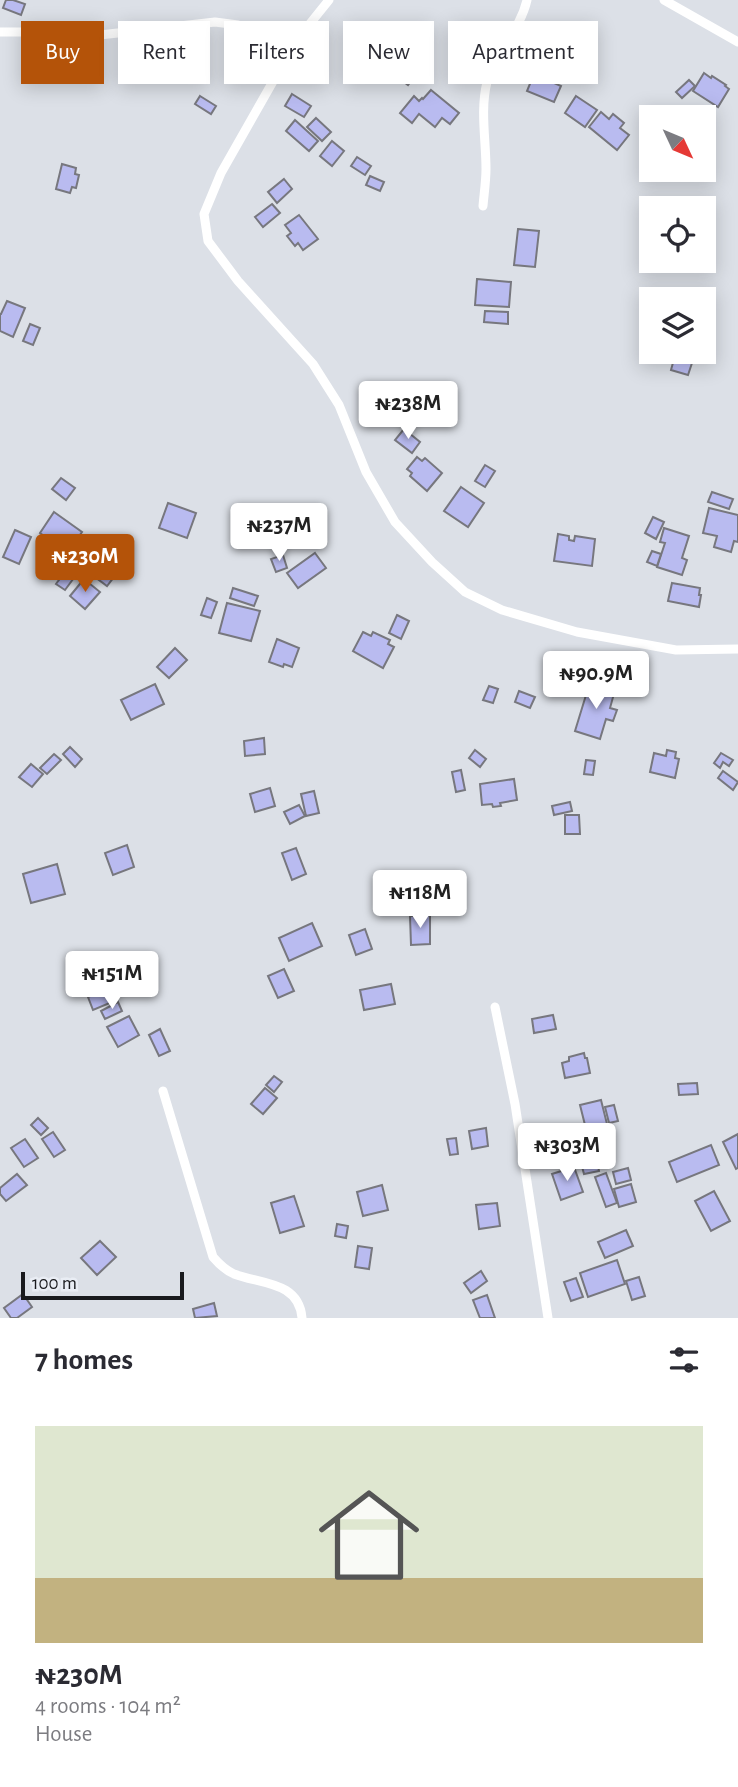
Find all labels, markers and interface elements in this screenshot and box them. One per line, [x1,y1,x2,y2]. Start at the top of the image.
chip: Buy [21,21,104,84]
chip: Rent [118,21,210,84]
chip: Filters [224,21,329,84]
chip: New [343,21,434,84]
chip: Apartment [448,21,598,84]
north arrow [639,105,716,182]
map controls [639,105,716,364]
button: locate [639,196,716,273]
button: layers [639,287,716,364]
pin: ₦238M [359,382,457,441]
text: ₦238M [375,392,441,415]
pin: ₦237M [230,504,328,563]
text: ₦237M [246,514,312,537]
pin: ₦230M [36,534,134,594]
text: ₦230M [51,545,119,568]
pin: ₦90.9M [539,652,653,711]
text: ₦90.9M [559,662,633,685]
pin: ₦118M [371,870,469,930]
text: ₦118M [389,881,451,904]
pin: ₦151M [63,951,161,1011]
text: ₦151M [81,962,143,985]
pin: ₦303M [518,1124,616,1183]
text: ₦303M [534,1134,600,1157]
scale bar [21,1269,184,1301]
text: 100 m [32,1274,77,1293]
icon: filters [665,1341,703,1379]
text: 7 homes [35,1345,133,1375]
icon: home [306,1472,432,1598]
text: ₦230M [35,1660,123,1690]
text: 4 rooms · 104 m² [35,1695,181,1718]
text: House [35,1723,92,1746]

